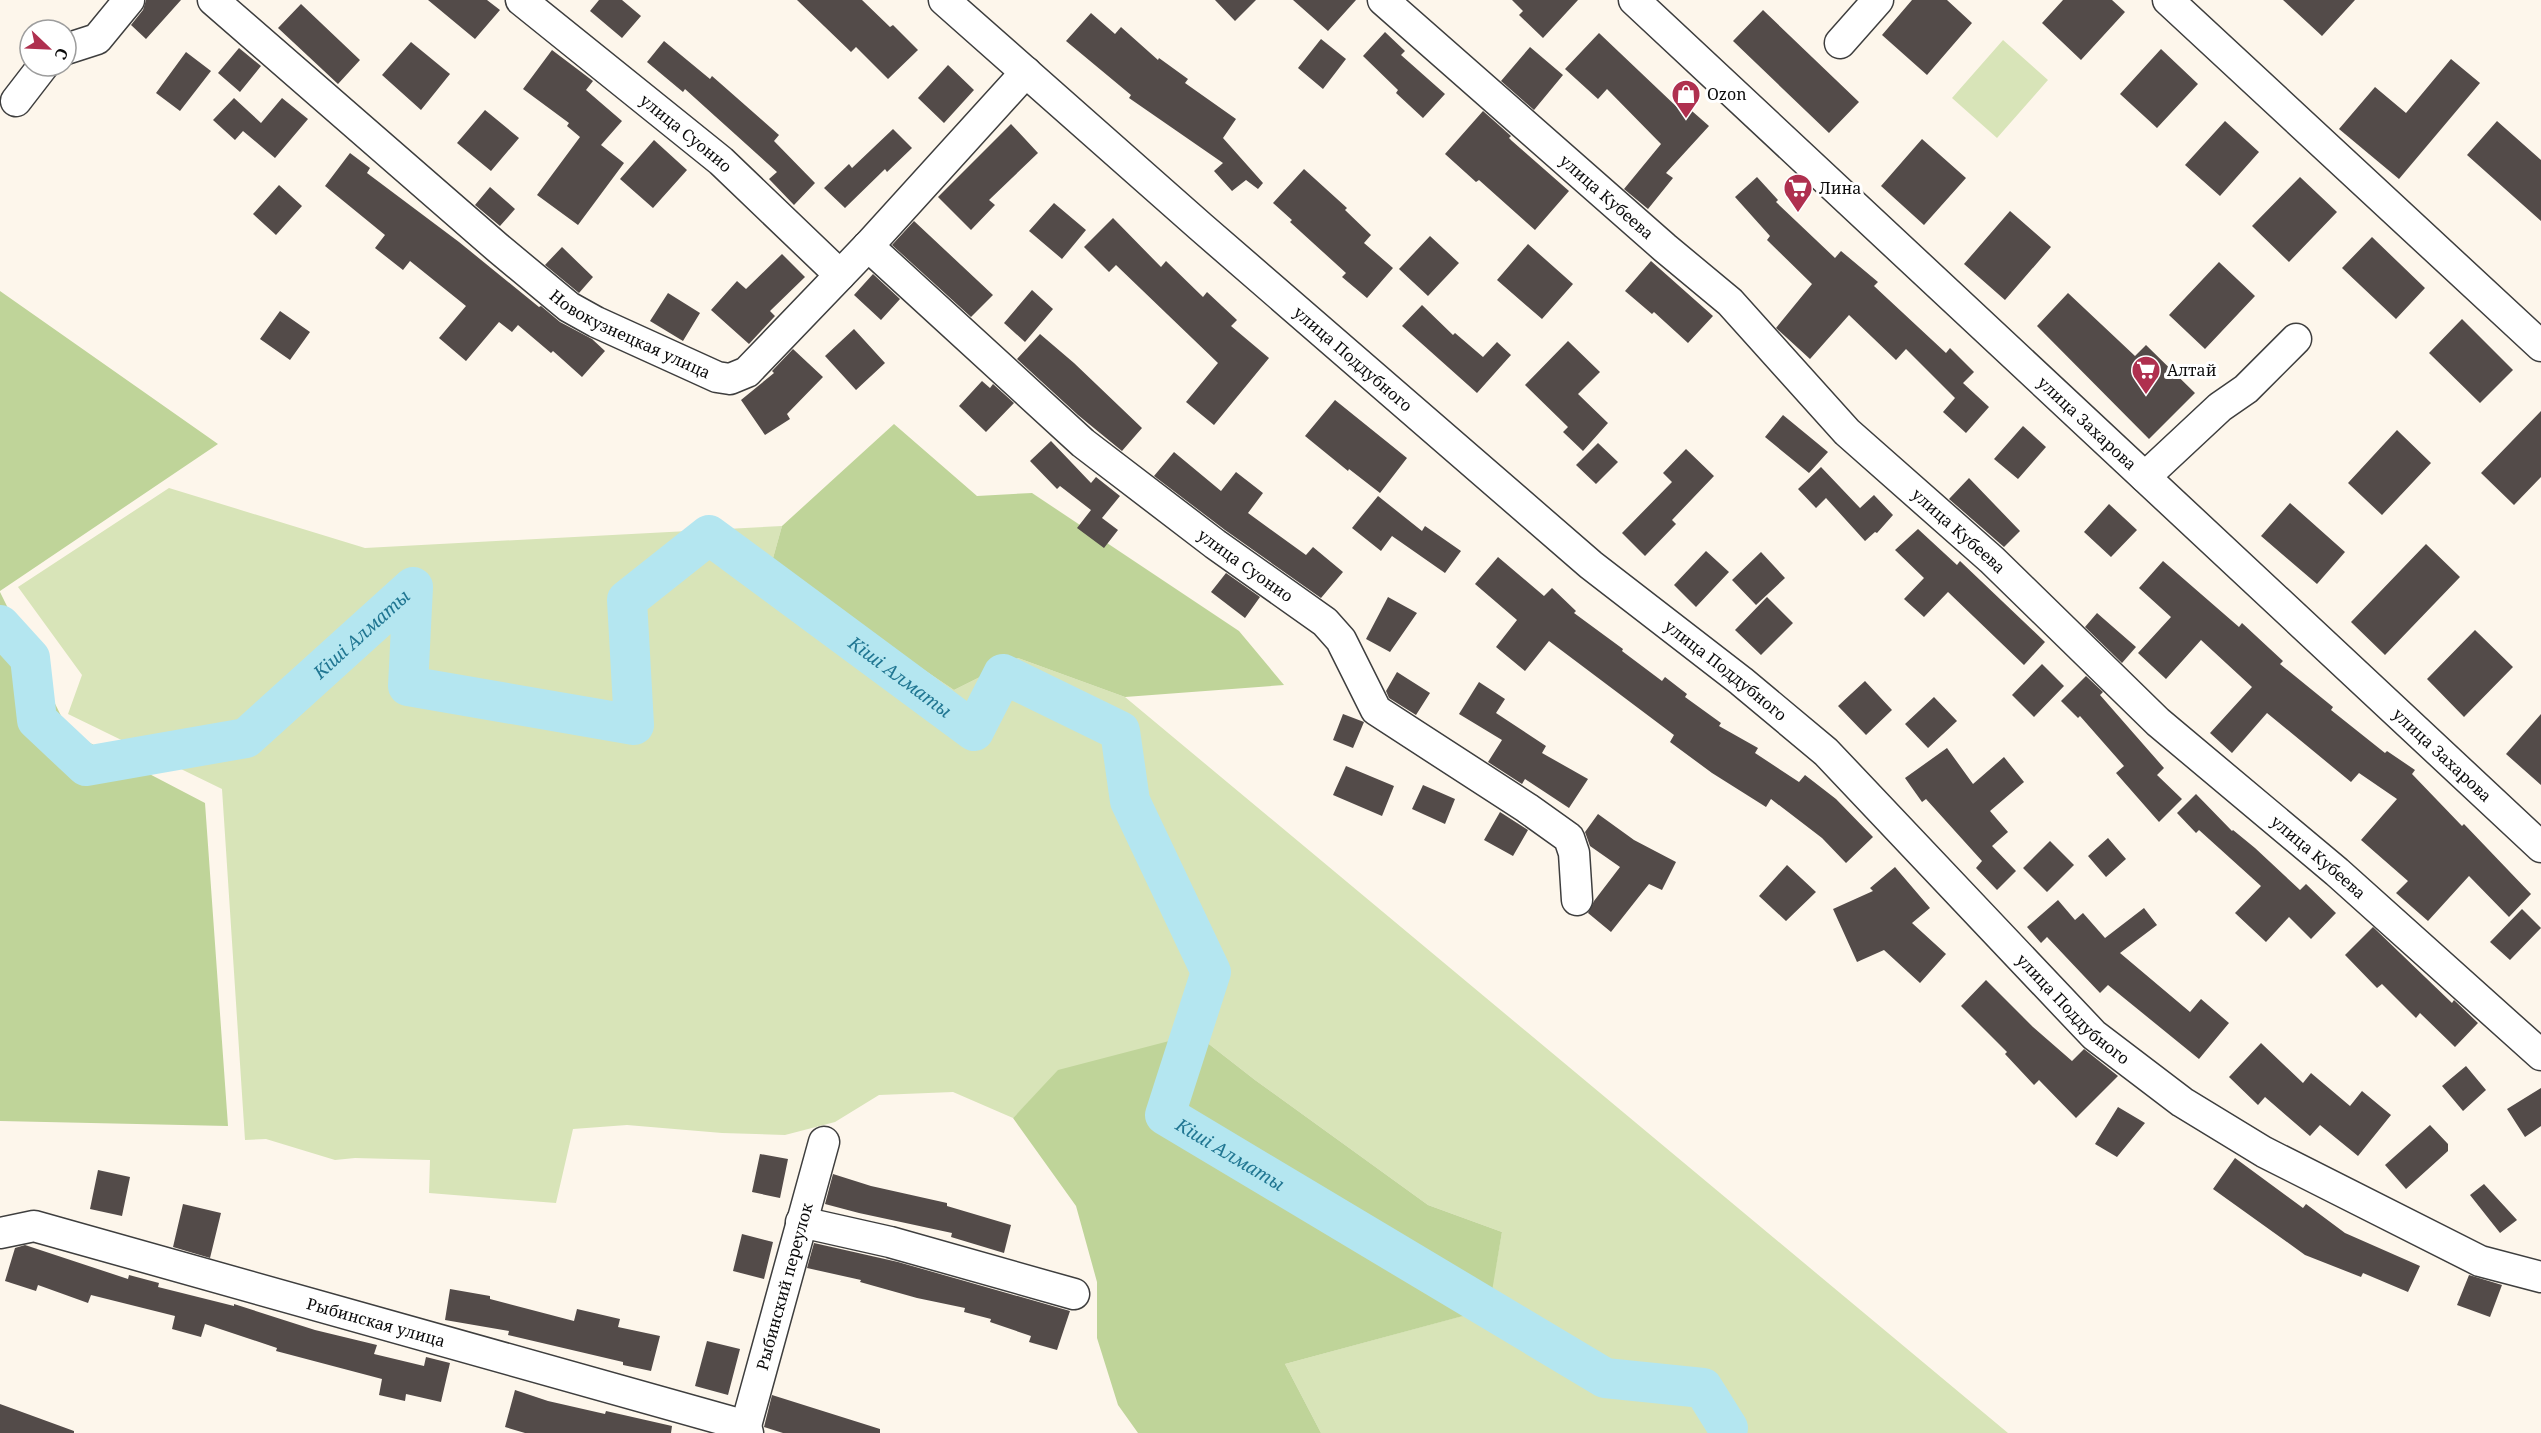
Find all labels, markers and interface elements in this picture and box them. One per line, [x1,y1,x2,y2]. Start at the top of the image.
north arrow [18,18,78,78]
text: С [50,45,74,63]
shop icon: Ozon [1670,78,1702,120]
place label: Ozon [1707,83,1747,105]
street label: улица Суонио [635,89,737,177]
street label: улица Кубеева [1555,149,1659,244]
supermarket icon: Лина [1782,172,1814,214]
place label: Лина [1819,177,1861,199]
street label: Новокузнецкая улица [545,285,714,384]
street label: улица Поддубного [1289,301,1417,416]
supermarket icon: Алтай [2130,354,2162,396]
place label: Алтай [2167,359,2217,381]
street label: улица Захарова [2033,371,2141,475]
street label: улица Кубеева [1907,483,2010,578]
street label: улица Суонио [1193,524,1298,607]
water label: Кіші Алматы [307,584,415,684]
street label: улица Поддубного [1660,615,1792,726]
water label: Кіші Алматы [843,630,957,723]
street label: улица Захарова [2388,703,2497,807]
street label: улица Кубеева [2266,810,2371,904]
street label: улица Поддубного [2012,949,2134,1069]
water label: Кіші Алматы [1171,1112,1289,1196]
street label: Рыбинский переулок [751,1200,818,1373]
street label: Рыбинская улица [304,1292,448,1352]

